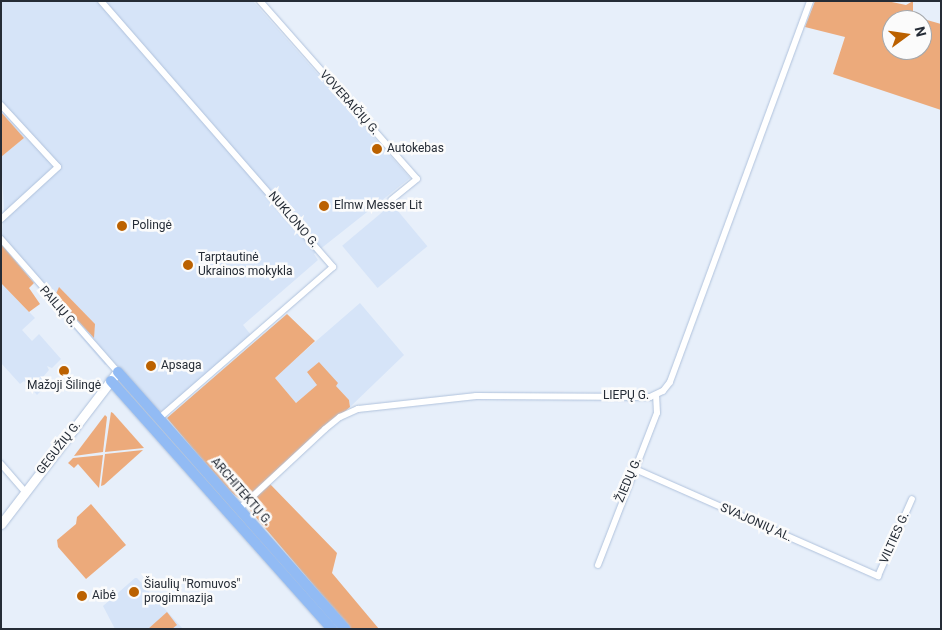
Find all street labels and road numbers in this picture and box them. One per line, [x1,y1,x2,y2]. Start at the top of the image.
street label: VOVERAIČIŲ G. [316,68,382,138]
street label: NUKLONO G. [265,189,321,251]
street label: PAILIŲ G. [36,284,80,330]
street label: LIEPŲ G. [603,389,649,403]
street label: GEGUŽIŲ G. [34,419,84,477]
street label: ARCHITEKTŲ G. [208,455,274,529]
street label: ŽIEDŲ G. [613,455,645,505]
street label: SVAJONIŲ AL. [718,501,794,545]
street label: VILTIES G. [877,510,913,566]

